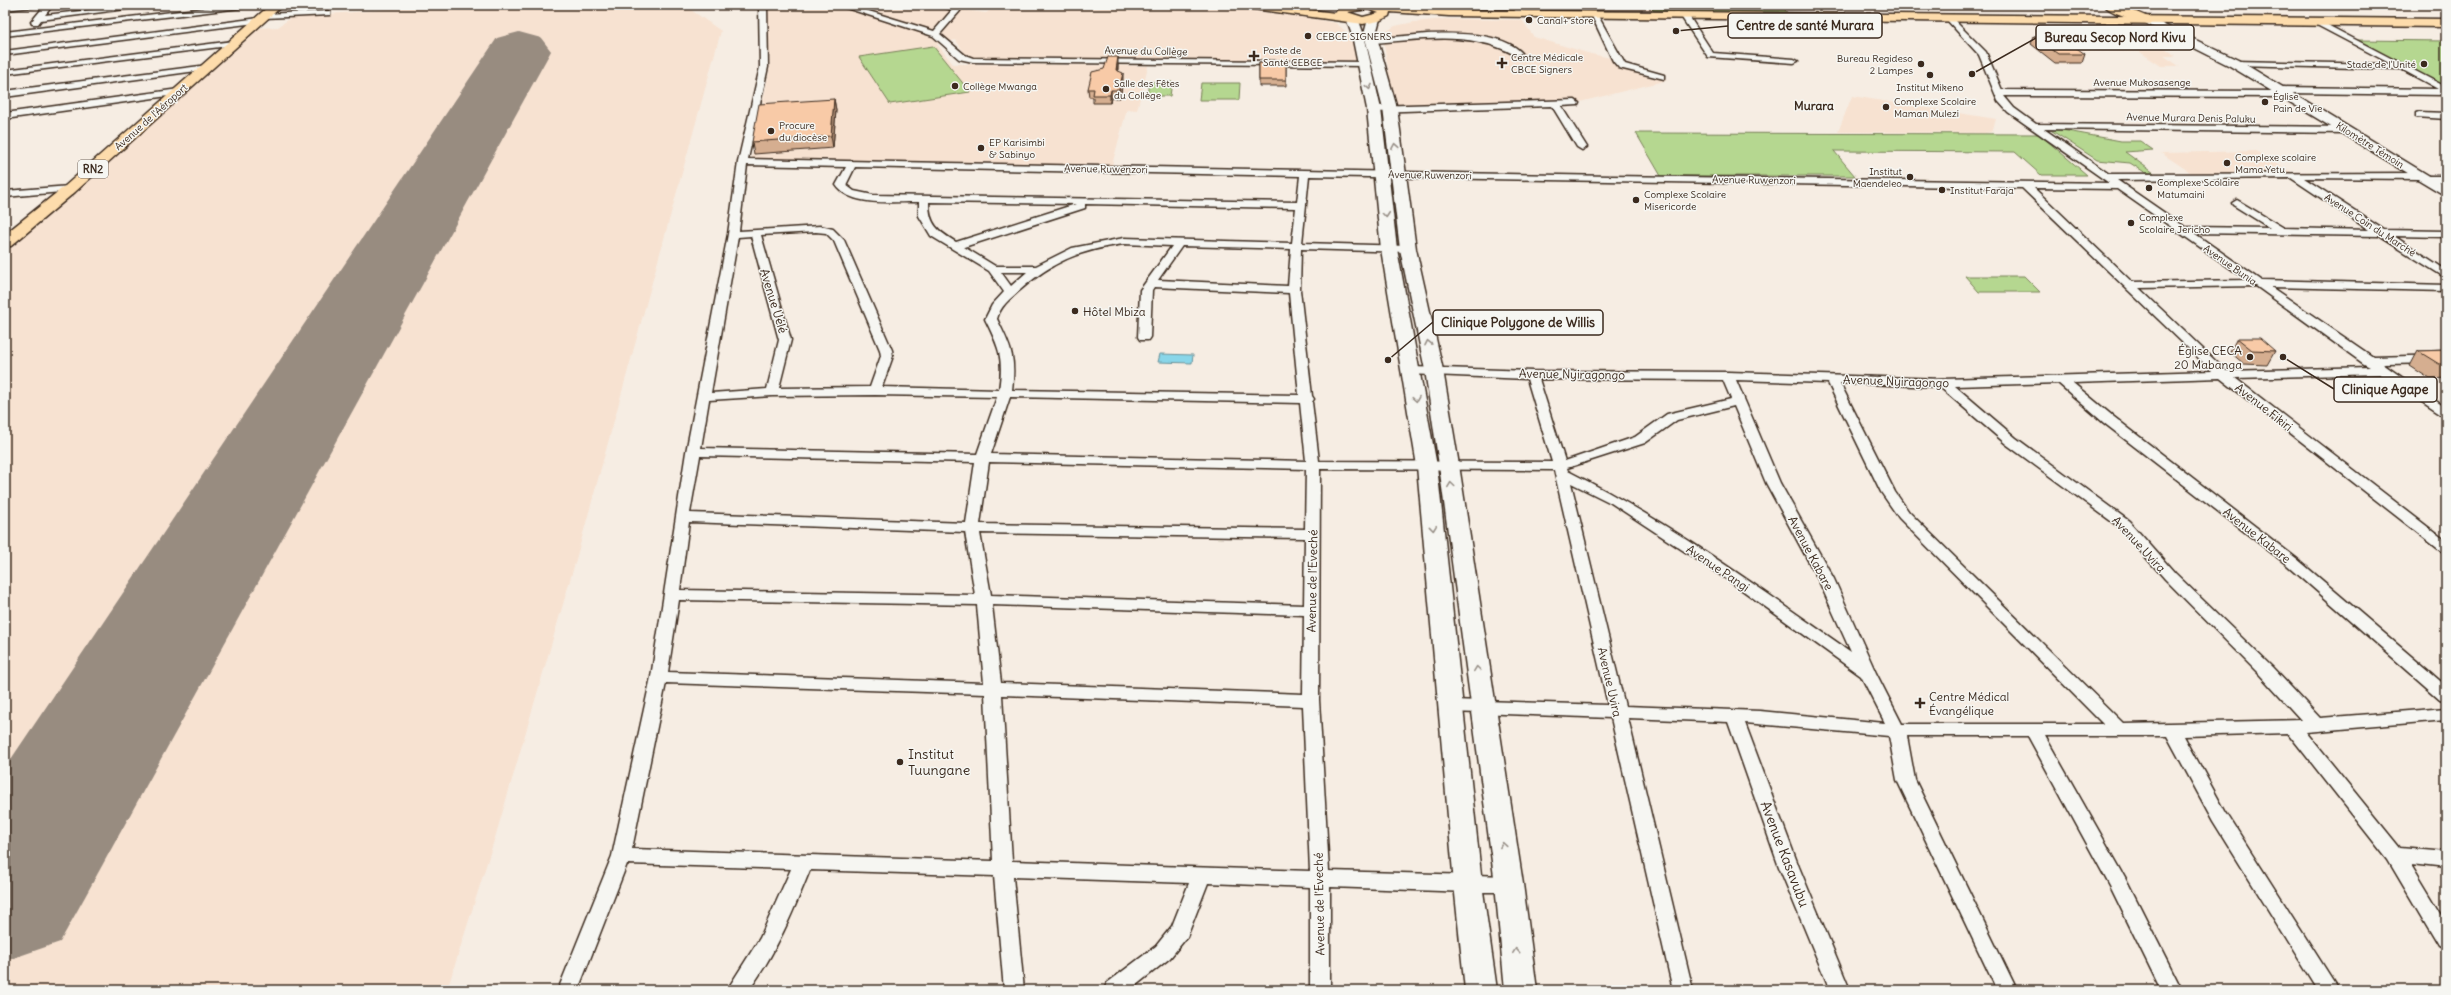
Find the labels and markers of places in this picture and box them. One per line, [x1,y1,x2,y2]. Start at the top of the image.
callout: Centre de santé Murara [1728,13,1882,38]
place label: Canal+ store [1537,14,1593,27]
marker: Canal+ store [1524,15,1534,25]
callout: Bureau Secop Nord Kivu [2036,25,2194,50]
place label: CEBCE SIGNERS [1316,30,1392,43]
marker: CEBCE SIGNERS [1303,31,1313,41]
place label: Poste de Santé CEBCE [1263,44,1322,69]
marker: Poste de Santé CEBCE [1248,50,1260,62]
place label: Centre Médicale CBCE Signers [1511,51,1583,76]
place label: Bureau Regideso 2 Lampes [1837,52,1913,77]
marker: Centre Médicale CBCE Signers [1496,57,1508,69]
place label: Stade de l'Unité [2347,58,2416,71]
marker: Bureau Regideso 2 Lampes [1916,59,1926,69]
marker: Stade de l'Unité [2419,59,2429,69]
marker: Institut Mikeno [1925,70,1935,80]
place label: Salle des Fêtes du Collège [1114,77,1180,102]
place label: Collège Mwanga [963,80,1037,93]
marker: Collège Mwanga [950,81,960,91]
place label: Institut Mikeno [1896,81,1964,94]
marker: Salle des Fêtes du Collège [1101,84,1111,94]
place label: Église Pain de Vie [2273,90,2322,115]
place label: Complexe Scolaire Maman Mulezi [1894,95,1976,120]
marker: Église Pain de Vie [2260,97,2270,107]
marker: Complexe Scolaire Maman Mulezi [1881,102,1891,112]
place label: Procure du diocèse [779,119,827,144]
marker: Procure du diocèse [766,126,776,136]
place label: EP Karisimbi & Sabinyo [989,136,1045,161]
marker: EP Karisimbi & Sabinyo [976,143,986,153]
place label: Complexe scolaire Mama Yetu [2235,151,2316,176]
marker: Complexe scolaire Mama Yetu [2222,158,2232,168]
place label: Institut Maendeleo [1853,165,1903,190]
marker: Institut Maendeleo [1905,172,1915,182]
place label: Complexe Scolaire Matumaini [2157,176,2239,201]
marker: Complexe Scolaire Matumaini [2144,183,2154,193]
place label: Institut Faraja [1950,184,2014,197]
marker: Institut Faraja [1937,185,1947,195]
place label: Complexe Scolaire Misericorde [1644,188,1726,213]
marker: Complexe Scolaire Misericorde [1631,195,1641,205]
place label: Complexe Scolaire Jericho [2139,211,2211,236]
marker: Complexe Scolaire Jericho [2126,218,2136,228]
place label: Hôtel Mbiza [1083,304,1146,319]
marker: Hôtel Mbiza [1070,306,1080,316]
callout: Clinique Polygone de Willis [1433,310,1603,335]
place label: Église CECA 20 Mabanga [2174,343,2242,372]
marker: Église CECA 20 Mabanga [2245,352,2255,362]
callout: Clinique Agape [2334,377,2437,402]
place label: Centre Médical Évangélique [1929,689,2009,718]
marker: Centre Médical Évangélique [1914,697,1926,709]
place label: Institut Tuungane [908,745,970,779]
marker: Institut Tuungane [895,757,905,767]

